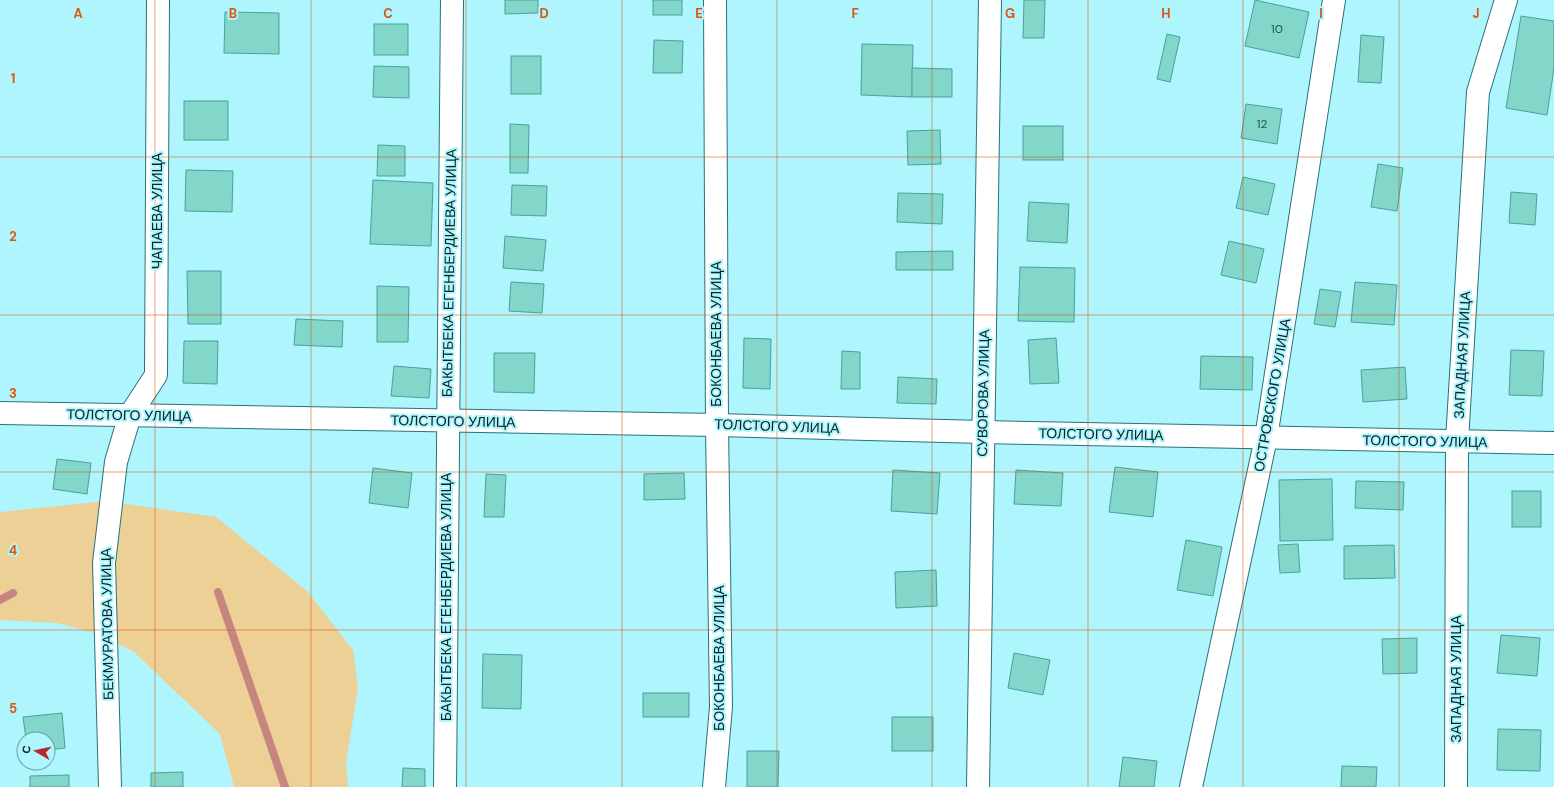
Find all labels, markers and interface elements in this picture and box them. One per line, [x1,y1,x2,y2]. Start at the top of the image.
text: A [73,5,83,22]
text: B [229,5,237,22]
text: C [383,5,393,22]
text: D [539,5,549,22]
text: E [695,5,703,22]
text: F [851,5,859,22]
text: G [1005,5,1015,22]
text: H [1161,5,1171,22]
text: I [1319,5,1323,22]
text: J [1472,5,1480,22]
house number: 10 [1271,21,1283,37]
text: 1 [11,70,15,87]
house number: 12 [1257,116,1267,132]
street label: БАКЫТБЕКА ЕГЕНБЕРДИЕВА УЛИЦА [438,148,460,397]
street label: ЧАПАЕВА УЛИЦА [148,152,166,269]
text: 2 [9,228,17,245]
street label: БОКОНБАЕВА УЛИЦА [707,260,725,407]
street label: ЗАПАДНАЯ УЛИЦА [1450,290,1474,419]
street label: ОСТРОВСКОГО УЛИЦА [1250,316,1294,473]
street label: СУВОРОВА УЛИЦА [973,328,993,457]
text: 3 [9,385,17,402]
street label: ТОЛСТОГО УЛИЦА [66,405,192,425]
street label: ТОЛСТОГО УЛИЦА [390,411,516,431]
street label: ТОЛСТОГО УЛИЦА [714,415,840,437]
street label: ТОЛСТОГО УЛИЦА [1038,424,1164,444]
street label: ТОЛСТОГО УЛИЦА [1362,431,1488,451]
street label: БАКЫТБЕКА ЕГЕНБЕРДИЕВА УЛИЦА [437,472,455,721]
text: 4 [9,542,17,559]
street label: БЕКМУРАТОВА УЛИЦА [97,547,117,700]
street label: БОКОНБАЕВА УЛИЦА [710,584,728,731]
street label: ЗАПАДНАЯ УЛИЦА [1447,615,1465,743]
text: 5 [9,700,17,717]
north arrow [16,731,56,771]
text: С [19,744,34,754]

